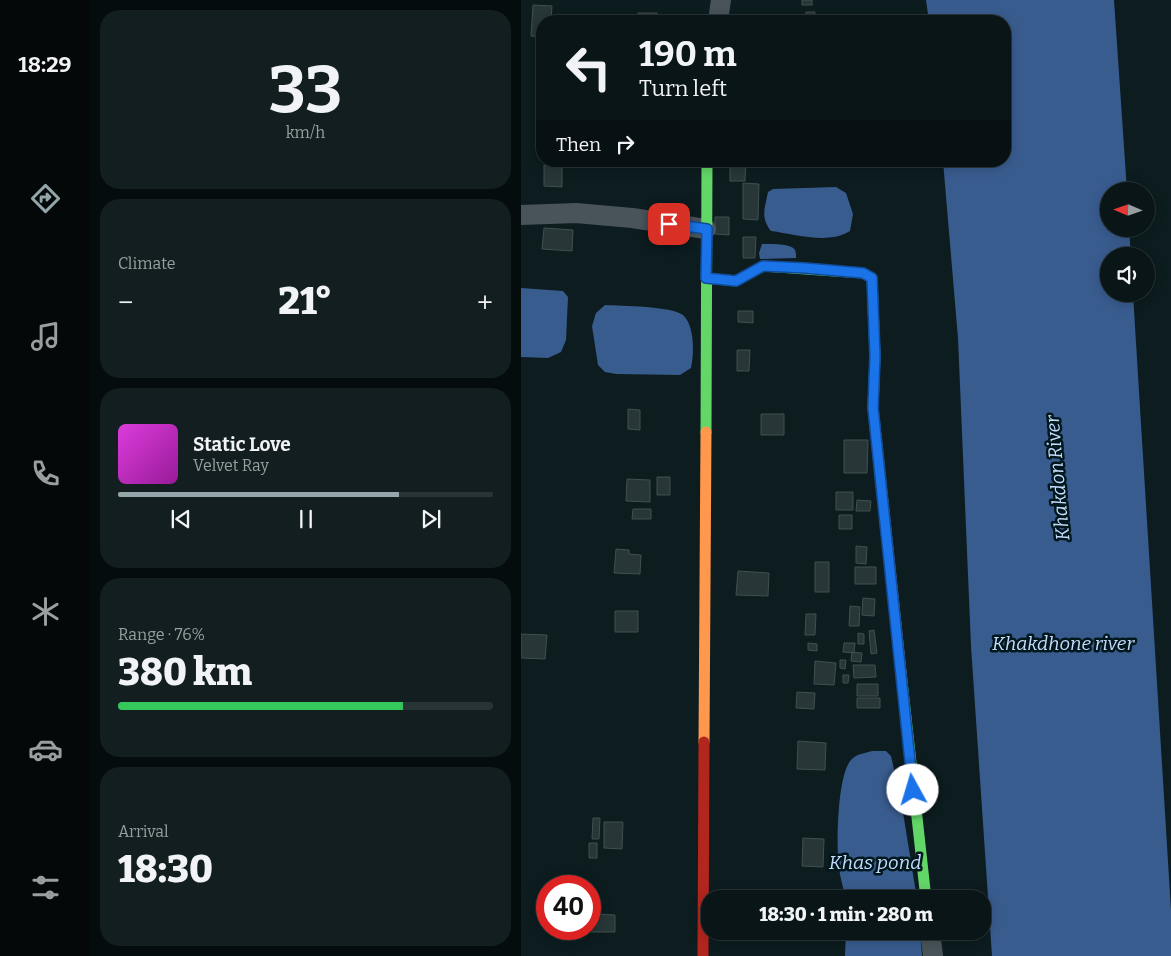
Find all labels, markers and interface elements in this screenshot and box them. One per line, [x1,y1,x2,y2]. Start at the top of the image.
text: 190 m [639,33,737,75]
icon: left [556,35,621,100]
text: 18:29 [18,51,72,78]
text: 33 [269,51,342,129]
text: Turn left [639,75,727,102]
text: km/h [286,123,325,142]
icon: right [611,130,639,158]
text: Then [556,133,601,156]
icon: directions [28,181,63,216]
north arrow [1100,182,1155,238]
map controls [1100,182,1155,302]
pin [648,203,690,245]
icon: arrive [655,210,683,238]
button: sound [1100,247,1155,302]
text: Climate [118,254,176,273]
text: 21° [278,278,332,324]
text: − [118,286,133,319]
text: + [477,286,493,319]
icon: music [28,319,63,354]
water label: Khakdon River [1040,413,1074,541]
text: Static Love [193,433,291,456]
icon: phone [28,456,63,491]
text: Velvet Ray [193,456,269,475]
icon: previous [167,505,195,533]
icon: pause [292,505,320,533]
icon: next [417,505,445,533]
icon: climate [28,594,63,629]
text: Range · 76% [118,625,205,644]
water label: Khakdhone river [992,632,1135,655]
text: 380 km [118,649,252,695]
icon: car [28,732,63,767]
position arrow [886,763,938,815]
text: Arrival [118,822,169,841]
text: 18:30 [118,846,213,892]
water label: Khas pond [829,851,921,874]
icon: filters [28,870,63,905]
speed limit sign: 40 [536,875,601,940]
text: 18:30 · 1 min · 280 m [759,903,933,926]

